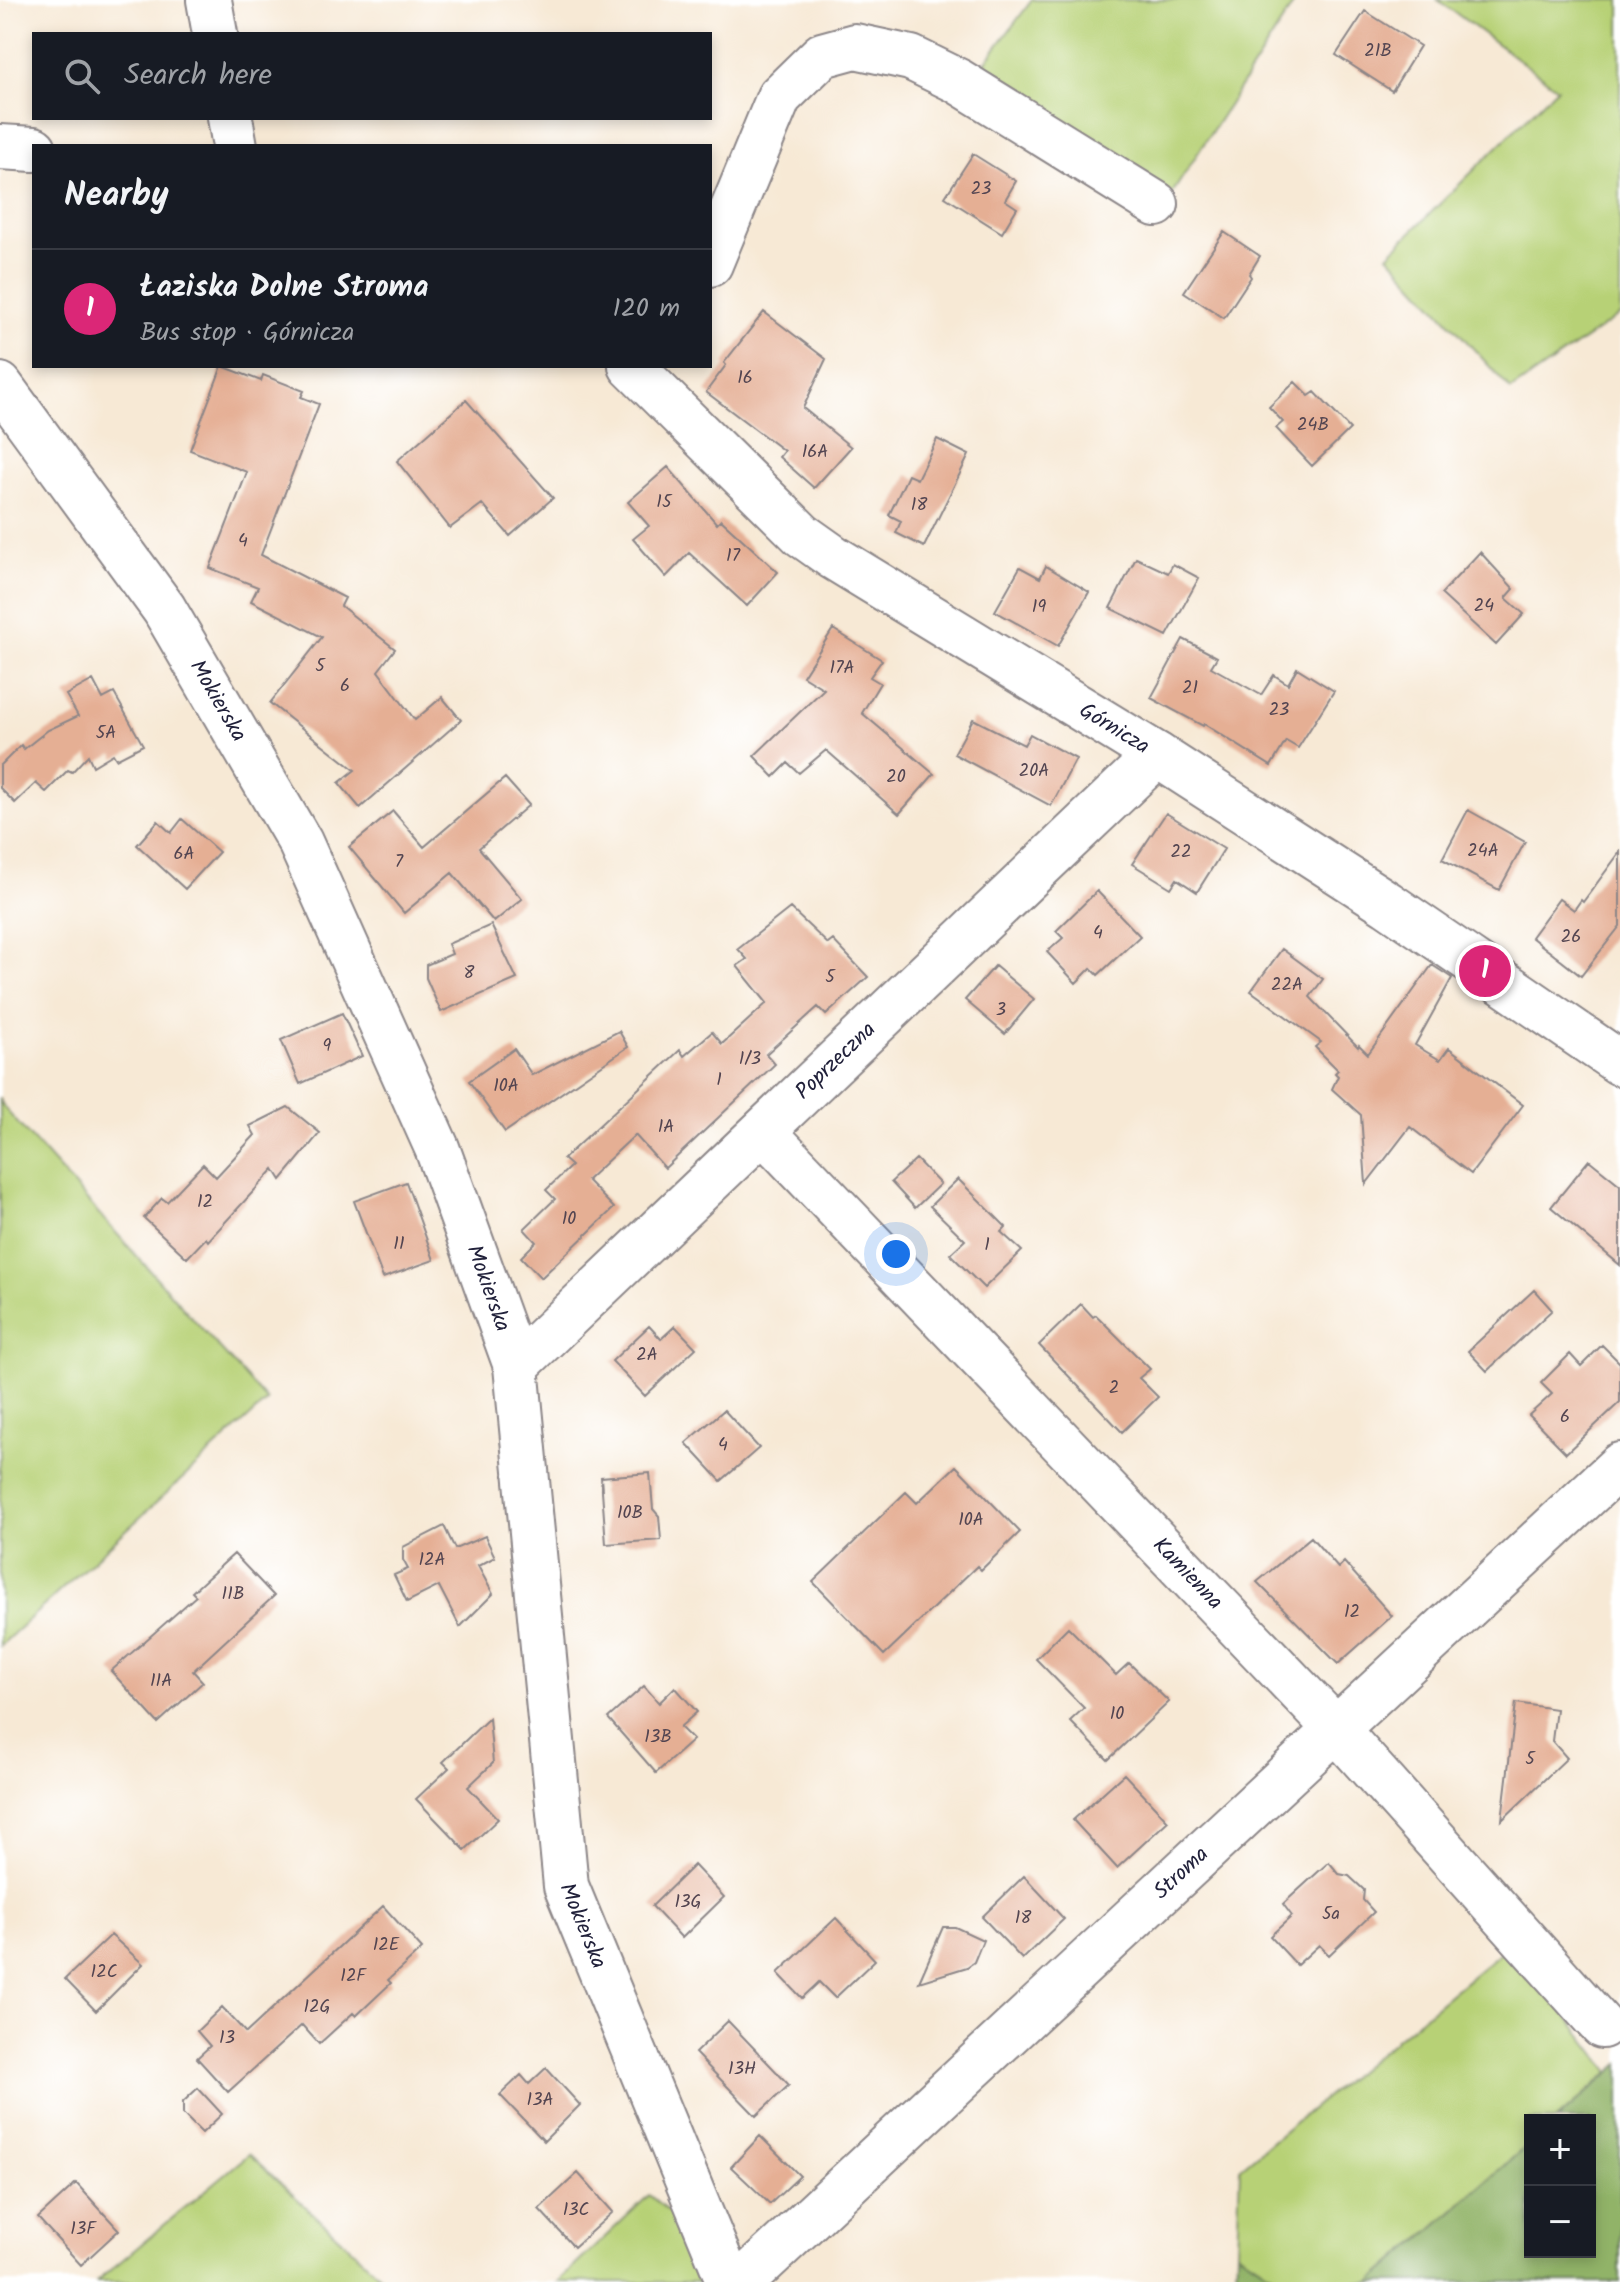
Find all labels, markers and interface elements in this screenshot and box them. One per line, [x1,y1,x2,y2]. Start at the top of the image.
search box [32,32,712,120]
house number: 21B [1364,37,1392,66]
text: Search here [124,52,272,100]
icon: search [60,54,104,98]
text: Nearby [64,169,169,223]
house number: 23 [971,175,991,204]
text: Łaziska Dolne Stroma [140,264,428,312]
text: 1 [86,288,94,330]
text: 120 m [613,288,680,330]
text: Bus stop · Górnicza [140,312,354,354]
house number: 16 [737,364,753,393]
house number: 24B [1297,411,1329,440]
house number: 16A [802,438,828,467]
house number: 15 [656,488,673,517]
house number: 18 [911,491,927,520]
house number: 4 [238,527,248,556]
house number: 17 [726,542,741,571]
house number: 24 [1474,592,1494,621]
house number: 19 [1032,593,1046,622]
house number: 5 [315,652,326,681]
street label: Mokierska [180,653,255,749]
house number: 17A [830,654,854,683]
house number: 6 [340,672,350,701]
house number: 21 [1182,674,1198,703]
street label: Górnicza [1072,694,1156,764]
house number: 23 [1269,696,1289,725]
house number: 5A [96,719,116,748]
house number: 20A [1019,757,1049,786]
house number: 20 [886,763,906,792]
house number: 24A [1467,837,1499,866]
house number: 22 [1171,838,1191,867]
house number: 6A [174,840,195,869]
house number: 7 [395,848,404,877]
house number: 4 [1093,919,1103,948]
house number: 26 [1561,923,1581,952]
pin: 1 [1459,941,1511,1001]
house number: 8 [464,959,475,988]
house number: 5 [825,963,836,992]
house number: 22A [1271,971,1303,1000]
house number: 3 [996,996,1006,1025]
street label: Poprzeczna [787,1014,885,1109]
house number: 9 [323,1032,332,1061]
house number: 1/3 [739,1045,761,1074]
house number: 1 [716,1066,722,1095]
house number: 10A [493,1072,519,1101]
house number: 1A [658,1113,674,1142]
house number: 12 [197,1188,213,1217]
house number: 10 [562,1205,576,1234]
house number: 11 [393,1230,405,1259]
house number: 1 [984,1231,990,1260]
your location [876,1234,916,1274]
street label: Mokierska [456,1240,520,1337]
house number: 2A [636,1341,658,1370]
house number: 2 [1109,1374,1119,1403]
house number: 6 [1560,1403,1570,1432]
house number: 4 [718,1431,728,1460]
house number: 10B [617,1499,643,1528]
house number: 10A [958,1506,984,1535]
street label: Kamienna [1144,1529,1231,1618]
house number: 12A [418,1546,446,1575]
house number: 11B [222,1580,244,1609]
house number: 12 [1344,1598,1360,1627]
house number: 11A [150,1667,172,1696]
house number: 10 [1110,1700,1124,1729]
house number: 13B [644,1723,672,1752]
house number: 5 [1525,1745,1536,1774]
street label: Stroma [1145,1838,1217,1908]
street label: Mokierska [549,1877,616,1974]
house number: 13G [675,1888,701,1917]
house number: 5a [1322,1900,1340,1929]
house number: 18 [1015,1904,1031,1933]
house number: 12E [373,1931,400,1960]
house number: 12C [91,1958,117,1987]
house number: 12F [340,1962,367,1991]
house number: 12G [303,1993,331,2022]
house number: 13 [219,2024,235,2053]
house number: 13H [728,2055,756,2084]
house number: 13A [527,2086,553,2115]
map controls [1524,2114,1596,2258]
button: + [1524,2114,1596,2186]
button: − [1524,2186,1596,2258]
house number: 13C [563,2196,589,2225]
house number: 13F [70,2215,97,2244]

